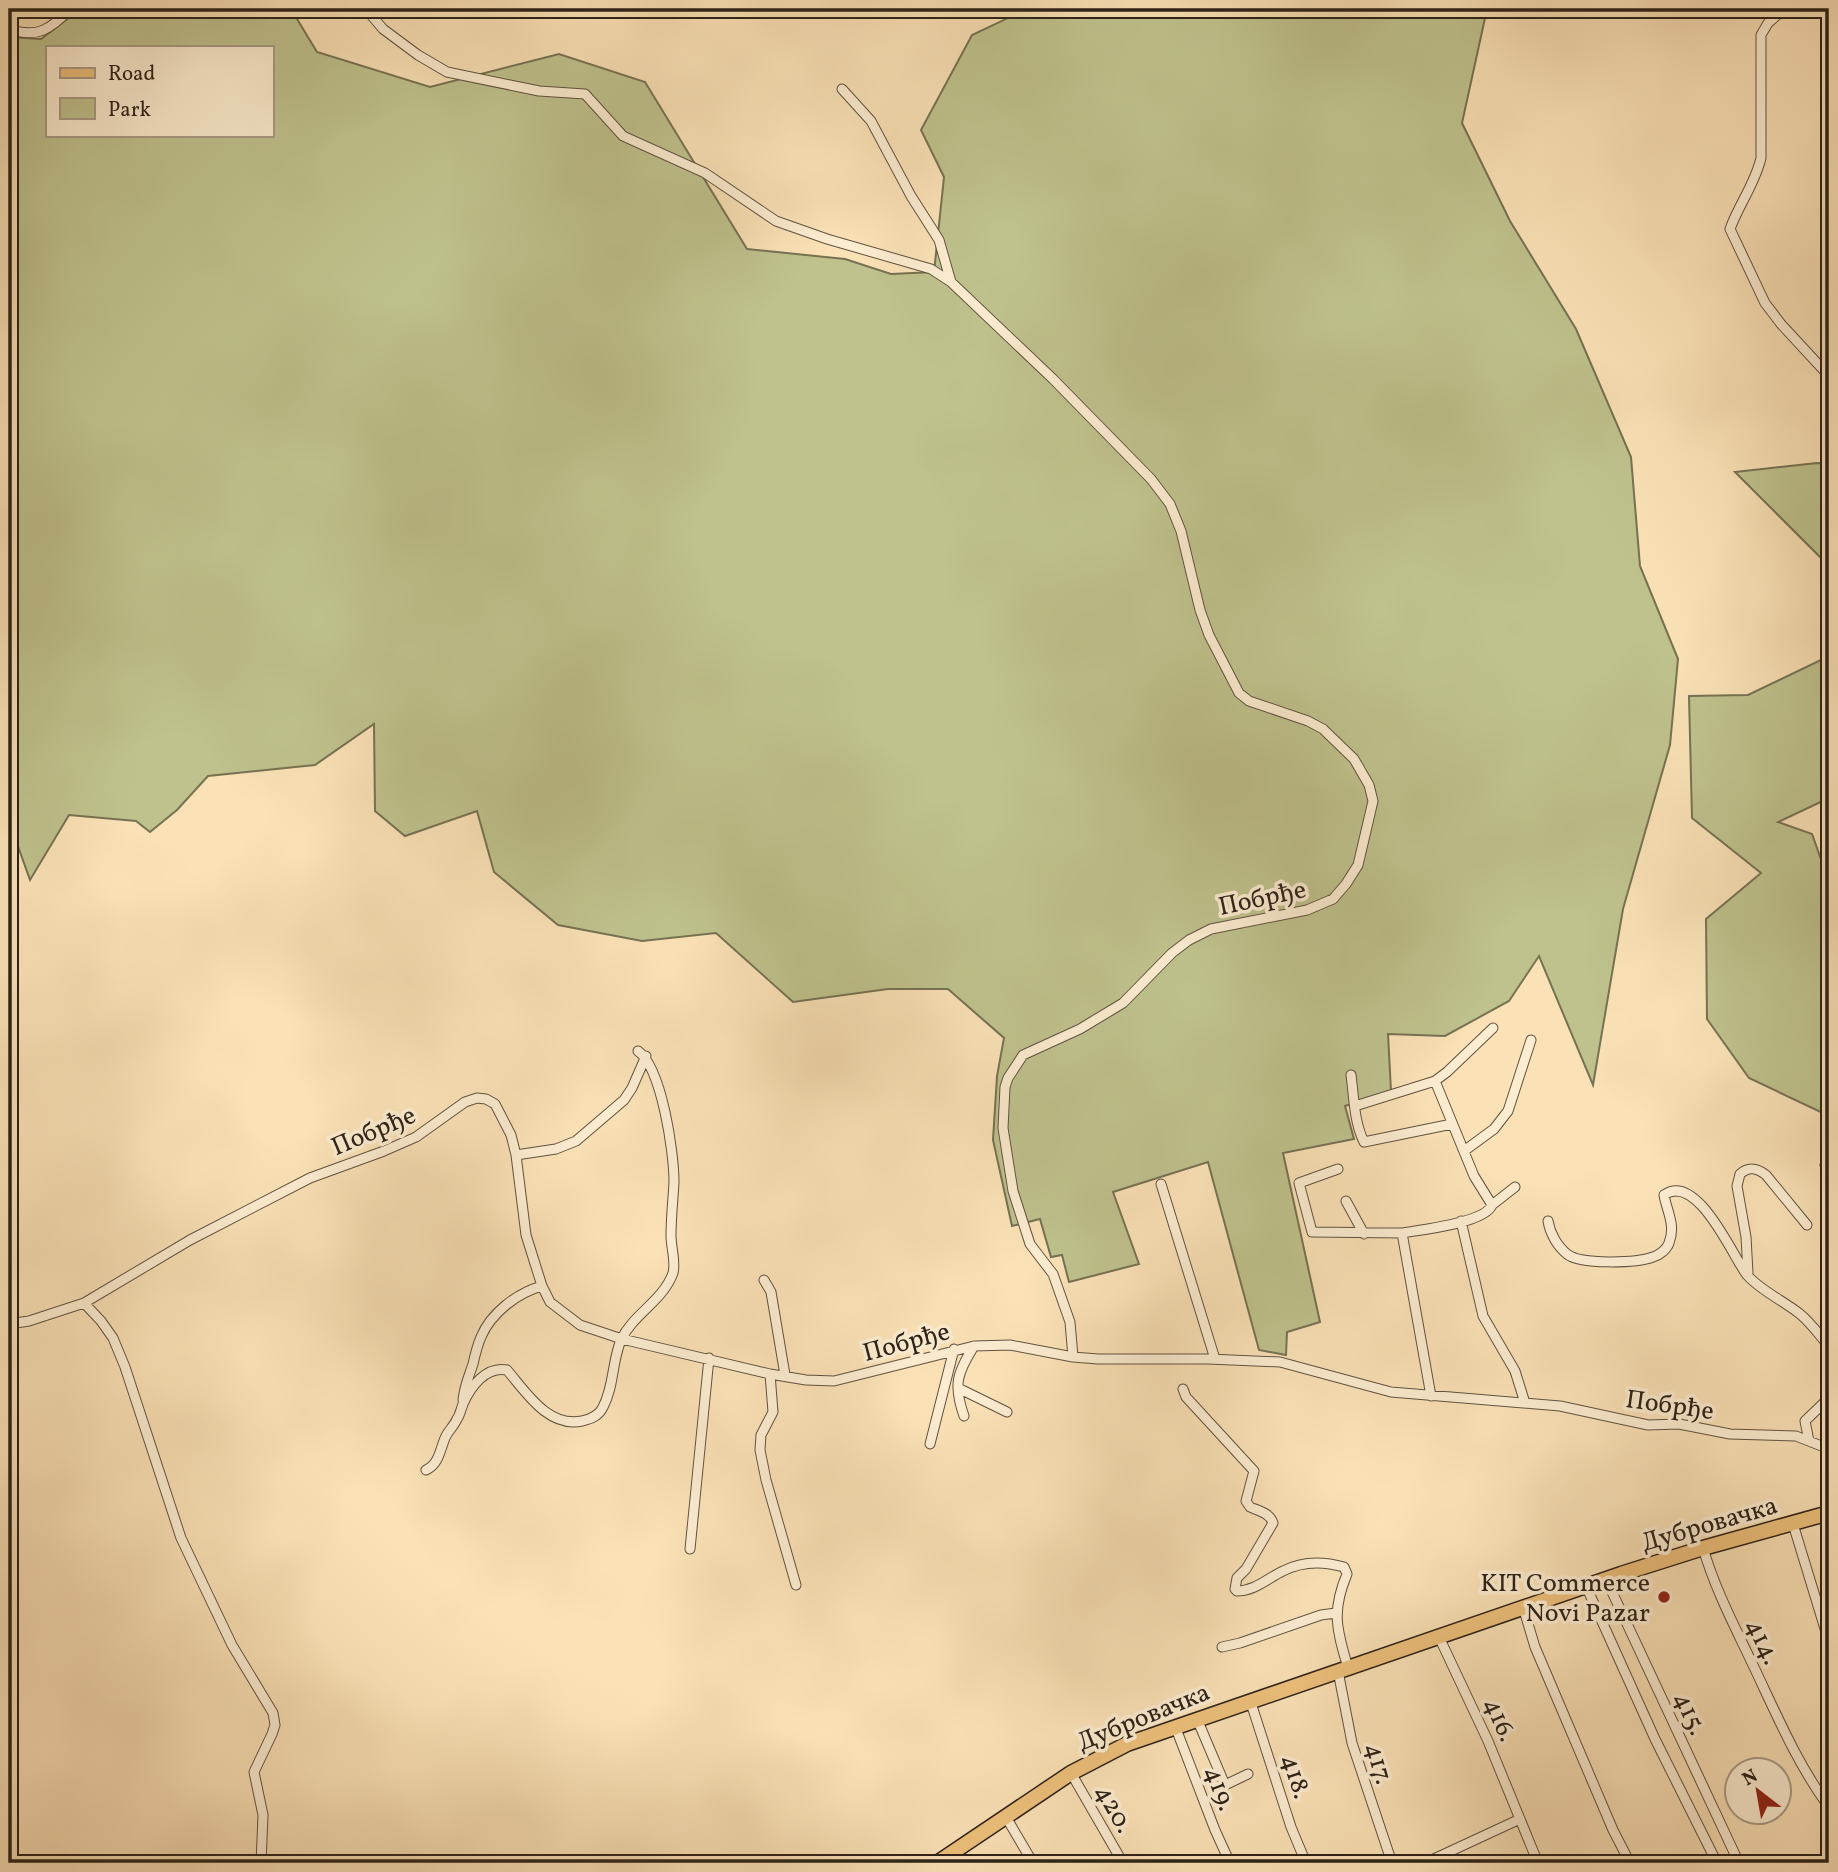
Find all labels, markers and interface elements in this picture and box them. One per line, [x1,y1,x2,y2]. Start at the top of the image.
legend [46,46,273,136]
text: Road [108,60,155,89]
text: Park [108,96,151,125]
street label: Побрђе [1215,872,1310,926]
street label: Побрђе [326,1098,422,1166]
street label: Побрђе [859,1314,954,1372]
street label: Побрђе [1623,1382,1716,1430]
street label: Дубровачка [1637,1488,1782,1562]
place label: KIT Commerce Novi Pazar [1480,1566,1650,1632]
marker: KIT Commerce Novi Pazar [1656,1589,1672,1605]
street label: 414. [1736,1613,1789,1671]
street label: Дубровачка [1072,1675,1216,1761]
street label: 415. [1664,1686,1715,1742]
street label: 416. [1474,1692,1525,1748]
street label: 417. [1355,1739,1401,1789]
street label: 418. [1271,1750,1319,1804]
north arrow [1722,1756,1792,1826]
street label: 419. [1194,1761,1244,1816]
text: N [1738,1763,1763,1793]
street label: 420. [1085,1778,1142,1840]

